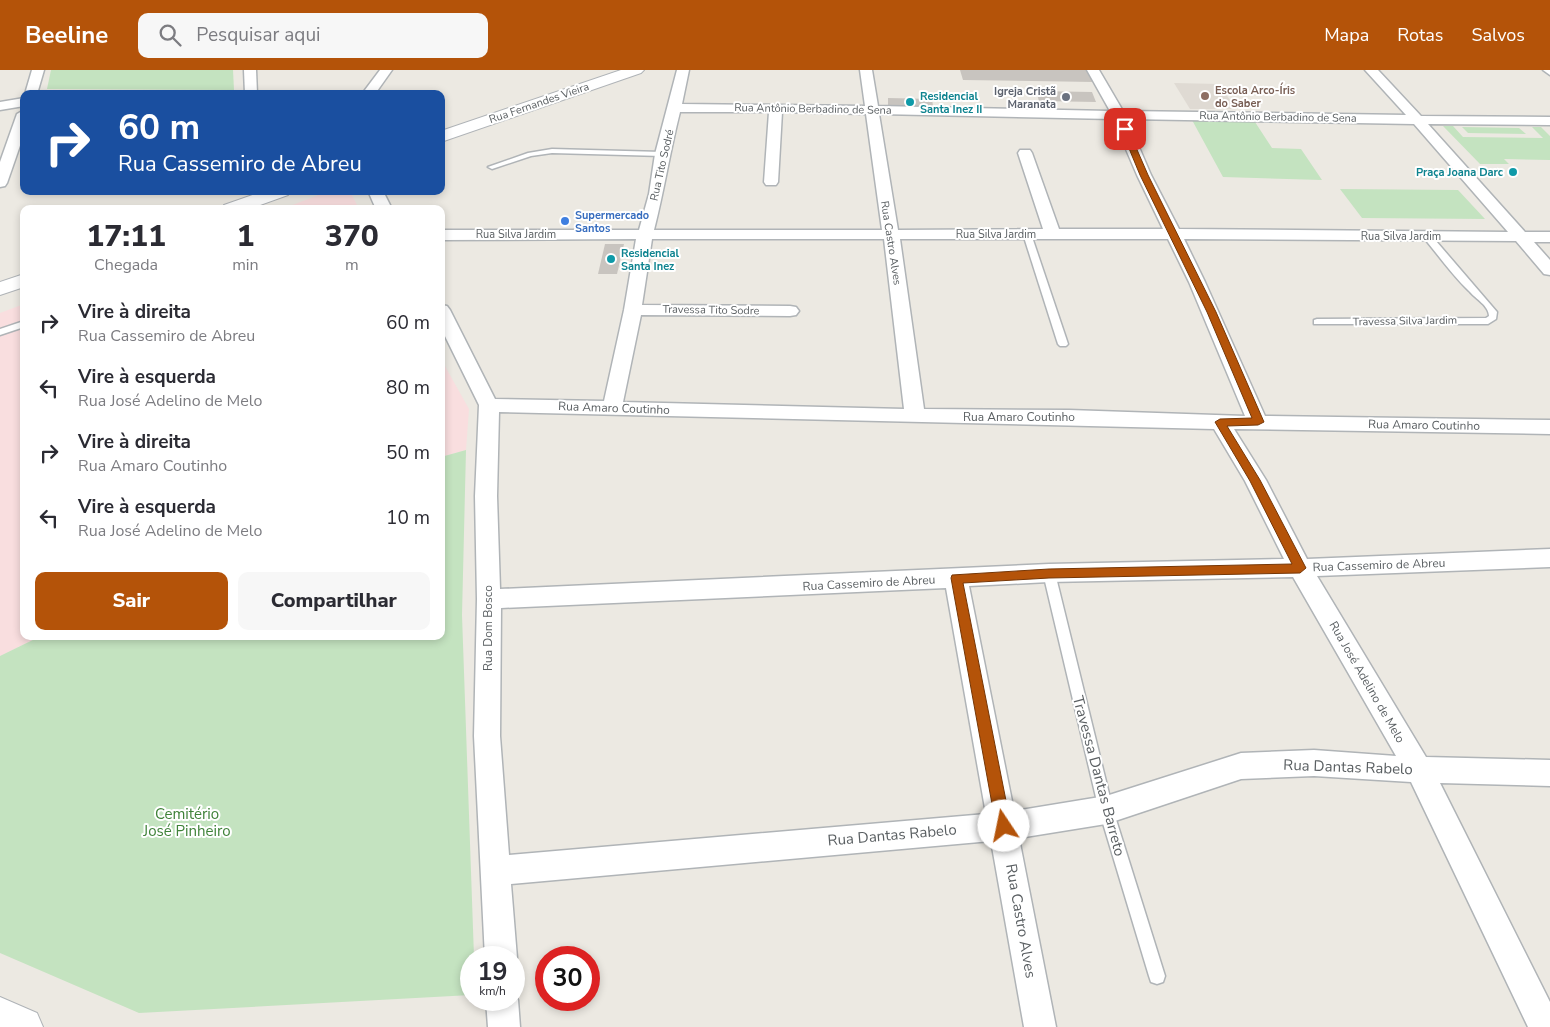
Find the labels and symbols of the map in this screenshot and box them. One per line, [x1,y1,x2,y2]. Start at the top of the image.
street label: Rua Fernandes Vieira [487,79,591,127]
place label: Escola Arco-Íris do Saber [1215,82,1295,111]
place label: Igreja Cristã Maranata [994,84,1056,112]
place label: Residencial Santa Inez II [920,89,982,117]
marker: Escola Arco-Íris do Saber [1199,90,1211,102]
marker: Igreja Cristã Maranata [1060,91,1072,103]
marker: Residencial Santa Inez II [904,96,916,108]
street label: Rua Antônio Berbadino de Sena [734,100,892,118]
pin [1104,108,1146,150]
street label: Rua Antônio Berbadino de Sena [1199,108,1357,126]
street label: Rua Tito Sodré [646,128,678,202]
place label: Praça Joana Darc [1416,165,1504,180]
marker: Praça Joana Darc [1507,166,1519,178]
street label: Rua Castro Alves [877,200,905,286]
place label: Supermercado Santos [575,208,649,236]
marker: Supermercado Santos [559,215,571,227]
street label: Rua Silva Jardim [476,227,556,242]
street label: Rua Silva Jardim [956,227,1036,242]
street label: Rua Silva Jardim [1361,229,1441,244]
place label: Residencial Santa Inez [621,246,680,274]
marker: Residencial Santa Inez [605,253,617,265]
street label: Travessa Tito Sodre [662,302,760,318]
street label: Travessa Silva Jardim [1353,313,1457,329]
street label: Rua Amaro Coutinho [558,398,671,418]
street label: Rua Amaro Coutinho [963,409,1075,425]
street label: Rua Amaro Coutinho [1368,416,1480,434]
street label: Rua Cassemiro de Abreu [1312,555,1446,575]
street label: Rua Cassemiro de Abreu [802,572,936,594]
street label: Rua Dom Bosco [480,585,496,671]
street label: Rua José Adelino de Melo [1326,618,1409,746]
street label: Travessa Dantas Barreto [1068,694,1130,858]
street label: Rua Dantas Rabelo [1283,755,1413,779]
position arrow [977,799,1029,851]
park label: Cemitério José Pinheiro [142,804,231,841]
street label: Rua Dantas Rabelo [827,819,957,851]
street label: Rua Castro Alves [1001,862,1041,980]
speed limit sign: 30 [535,946,600,1011]

